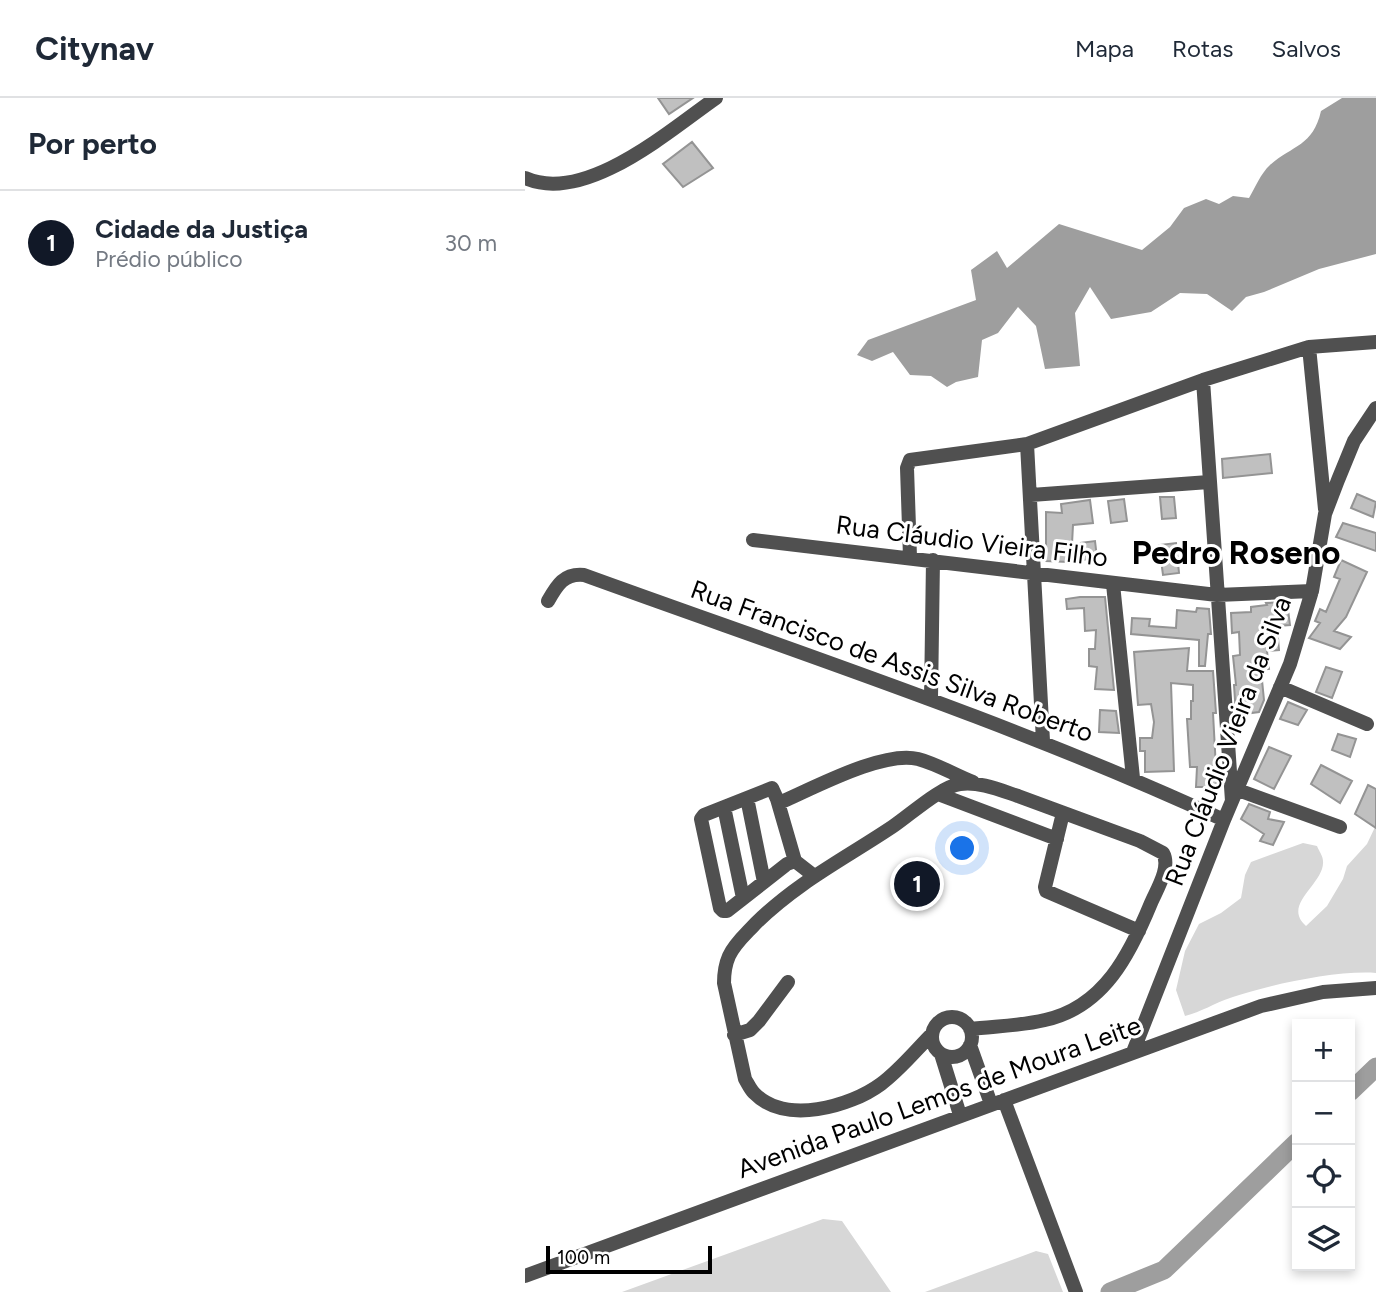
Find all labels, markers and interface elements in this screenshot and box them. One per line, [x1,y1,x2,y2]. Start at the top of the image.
text: Citynav [35,29,154,68]
text: Mapa [1075,34,1134,63]
text: Rotas [1172,34,1233,63]
text: Salvos [1271,34,1341,63]
text: Por perto [28,125,157,162]
text: Cidade da Justiça [95,213,308,245]
text: 1 [46,229,56,257]
text: 30 m [444,229,497,257]
text: Prédio público [95,245,243,273]
street label: Rua Cláudio Vieira Filho [834,508,1110,574]
district label: Pedro Roseno [1131,533,1341,572]
street label: Rua Francisco de Assis Silva Roberto [686,573,1098,749]
street label: Rua Cláudio Vieira da Silva [1158,592,1298,890]
your location [945,831,979,865]
pin: 1 [894,858,940,910]
street label: Avenida Paulo Lemos de Moura Leite [733,1009,1145,1185]
map controls [1292,1019,1355,1271]
button: + [1292,1019,1355,1082]
button: − [1292,1082,1355,1145]
button: locate [1292,1145,1355,1208]
button: layers [1292,1208,1355,1271]
scale bar [546,1243,712,1275]
text: 100 m [557,1246,610,1269]

